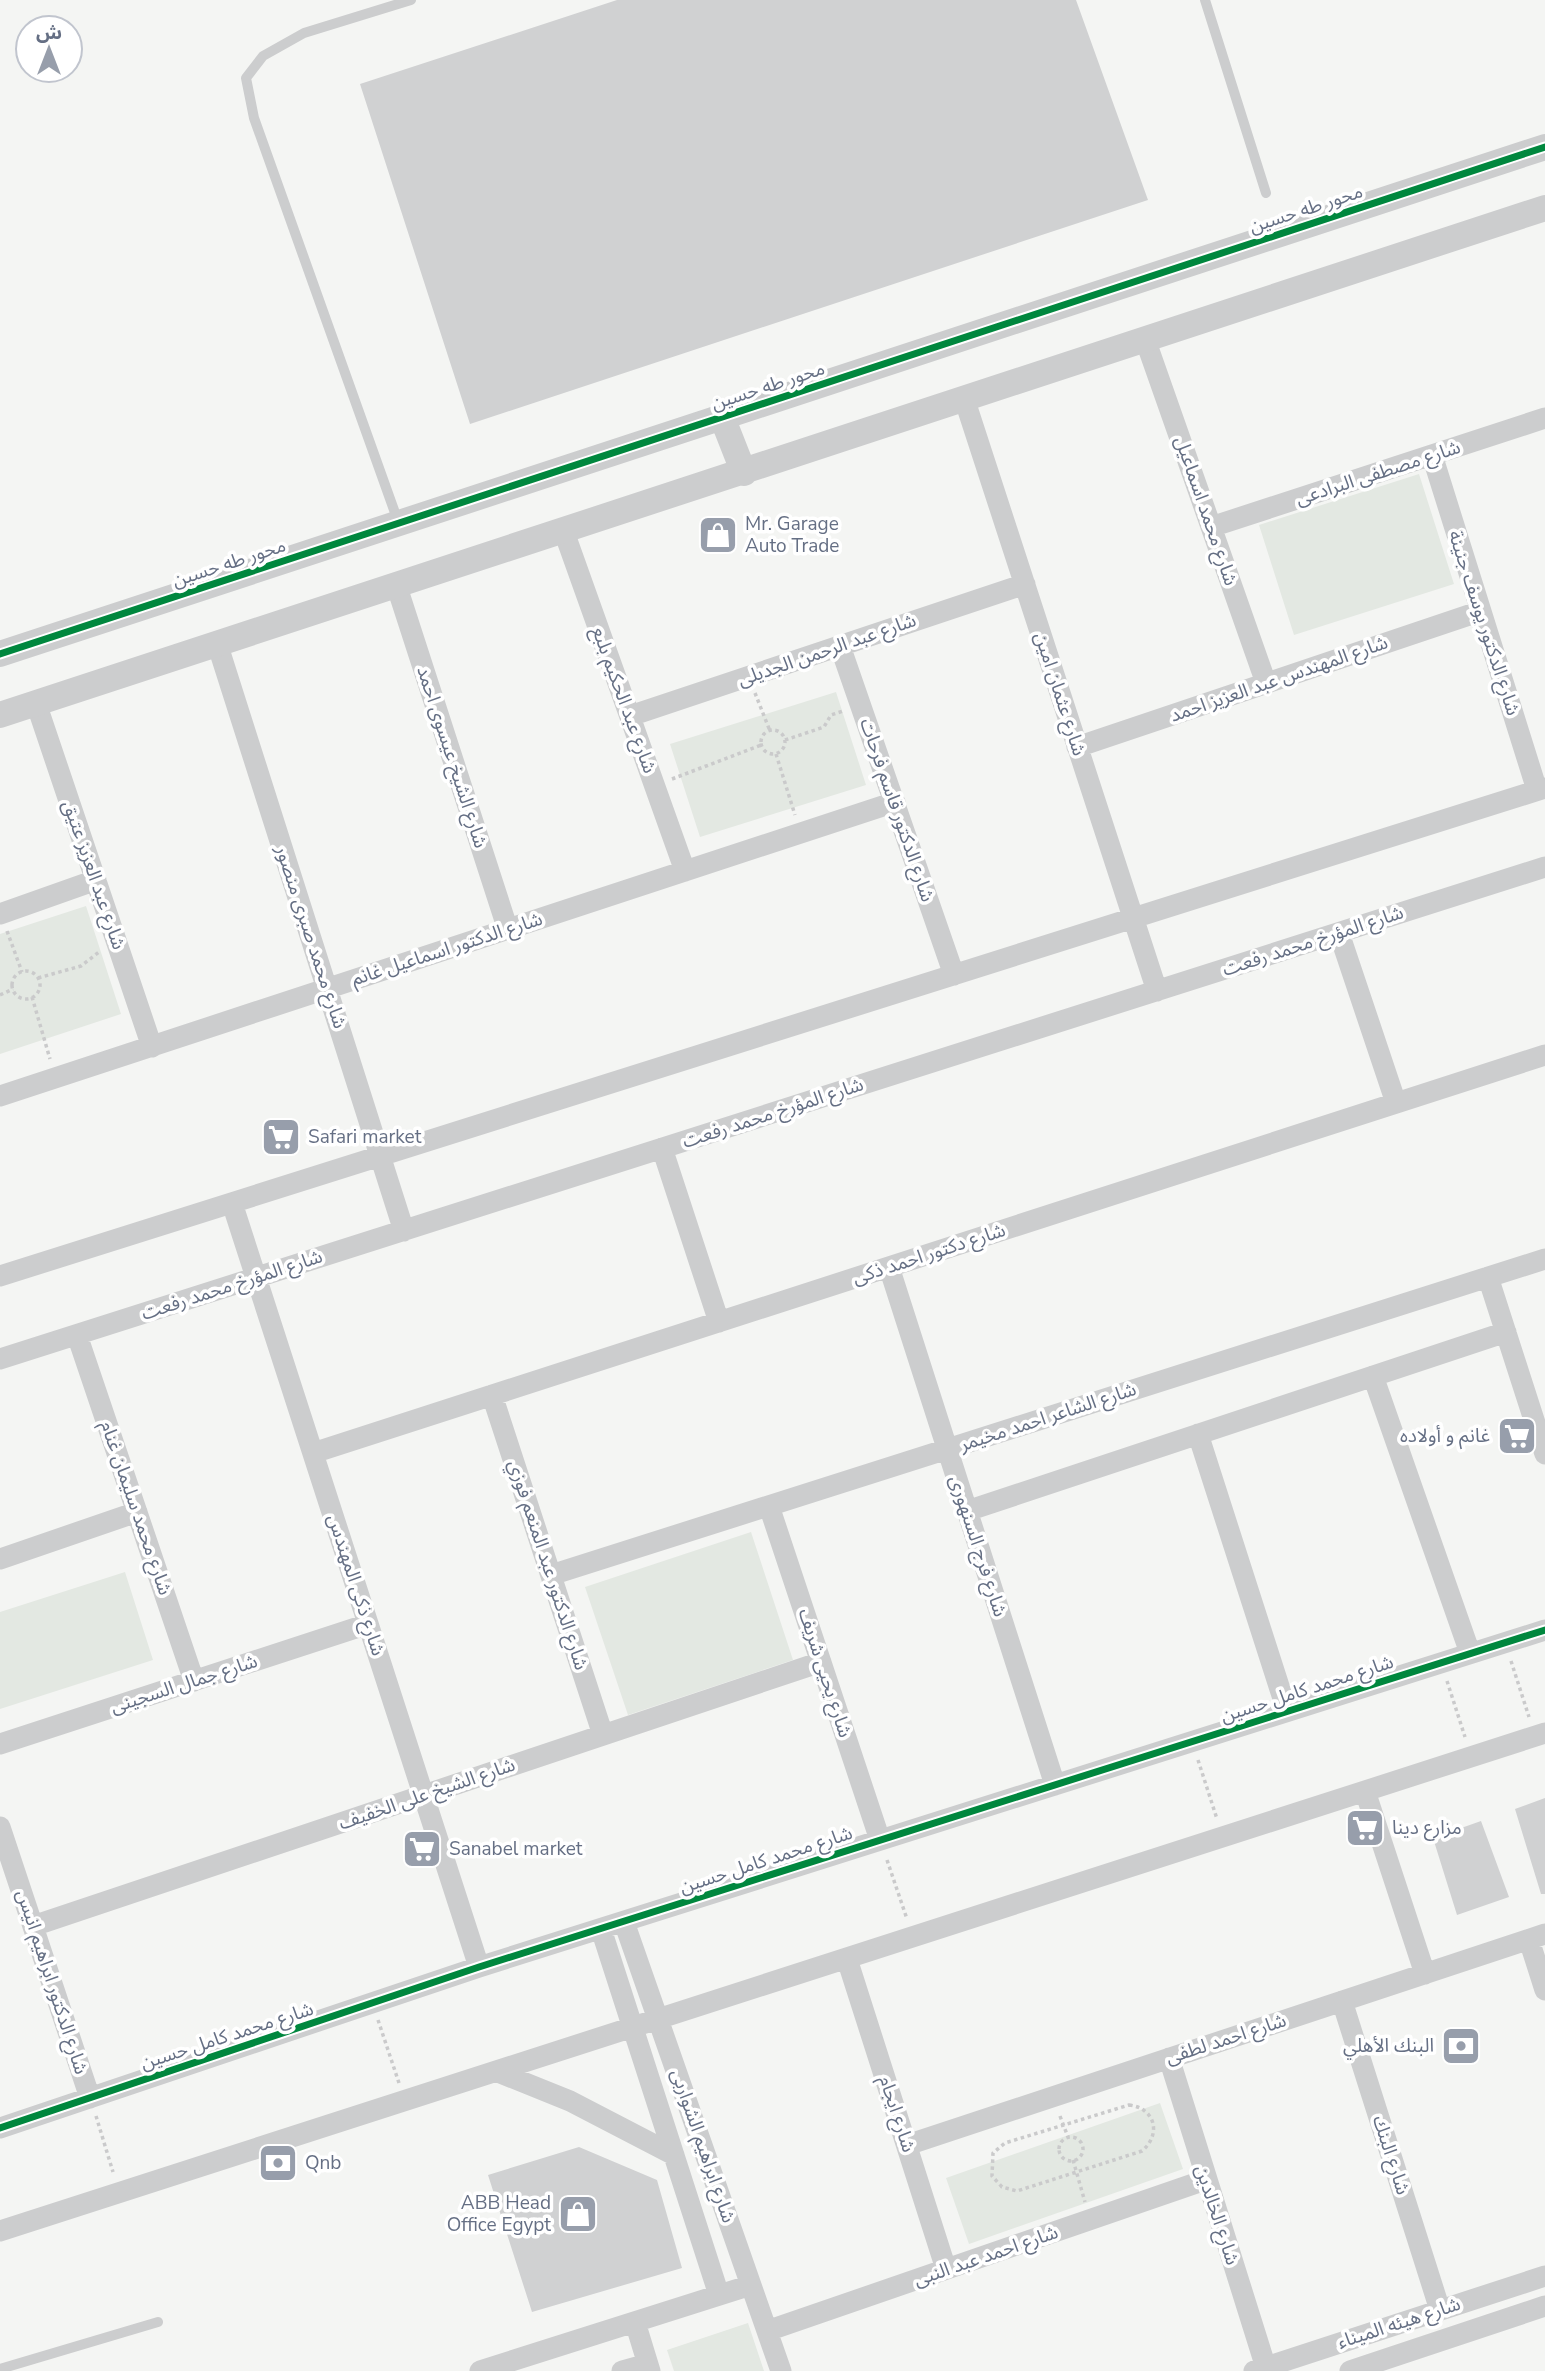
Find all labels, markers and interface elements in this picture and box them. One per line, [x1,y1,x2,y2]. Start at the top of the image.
north arrow [14,14,84,84]
text: ش [36,20,62,46]
street label: محور طه حسين [1246,178,1366,240]
street label: محور طه حسين [708,355,828,417]
street label: شارع محمد اسماعيل [1168,433,1244,589]
street label: شارع مصطفى البرادعى [1292,434,1464,512]
place label: Mr. Garage Auto Trade [745,511,839,559]
shop icon: Mr. Garage Auto Trade [697,514,739,556]
street label: شارع الدكتور يوسف جنينة [1442,527,1526,719]
street label: محور طه حسين [169,532,289,594]
street label: شارع عبد الرحمن الجديلى [734,607,920,693]
street label: شارع عبد الحكيم بلبع [584,623,663,777]
street label: شارع عثمان امين [1028,629,1092,759]
street label: شارع المهندس عبد العزيز احمد [1167,629,1391,729]
street label: شارع الشيخ عيسوى احمد [409,663,494,852]
street label: شارع الدكتور قاسم فرحات [852,715,941,906]
street label: شارع عبد العزيز عتيق [56,797,132,953]
street label: شارع محمد صبرى منصور [269,841,353,1032]
street label: شارع المؤرخ محمد رفعت [1219,899,1407,983]
street label: شارع الدكتور اسماعيل غانم [348,906,546,993]
street label: شارع المؤرخ محمد رفعت [679,1071,867,1155]
supermarket icon: Safari market [260,1116,302,1158]
place label: Safari market [308,1124,422,1150]
street label: شارع دكتور احمد ذكى [849,1217,1009,1291]
street label: شارع المؤرخ محمد رفعت [138,1243,326,1327]
street label: شارع الشاعر احمد مخيمر [955,1376,1140,1458]
supermarket icon: غانم و أولاده [1496,1415,1538,1457]
street label: شارع محمد سليمان غنام [93,1417,178,1599]
place label: غانم و أولاده [1400,1423,1490,1450]
street label: شارع الدكتور عبد المنعم فوزي [500,1457,594,1674]
street label: شارع فرج السنهورى [943,1472,1013,1620]
street label: شارع ذكى المهندس [321,1511,391,1659]
street label: شارع يحيى شريف [792,1605,858,1741]
street label: شارع جمال السجينى [107,1648,261,1720]
street label: شارع محمد كامل حسين [1217,1649,1397,1729]
street label: شارع الشيخ على الخفيف [335,1752,519,1837]
supermarket icon: مزارع دينا [1344,1807,1386,1849]
place label: مزارع دينا [1392,1815,1462,1841]
street label: شارع محمد كامل حسين [676,1820,856,1900]
supermarket icon: Sanabel market [401,1828,443,1870]
place label: Sanabel market [449,1836,583,1862]
street label: شارع الدكتور ابراهيم انيس [9,1886,94,2078]
street label: شارع محمد كامل حسين [137,1996,317,2076]
street label: شارع احمد لطفى [1162,2007,1290,2071]
bank icon: البنك الأهلي [1440,2025,1482,2067]
place label: البنك الأهلي [1343,2033,1434,2060]
street label: شارع ابراهيم الشواربى [664,2066,742,2227]
street label: شارع ايجام [871,2072,922,2156]
street label: شارع البنك [1366,2112,1416,2198]
bank icon: Qnb [257,2142,299,2184]
place label: Qnb [305,2150,341,2176]
street label: شارع الخالدين [1189,2162,1245,2268]
place label: ABB Head Office Egypt [447,2190,551,2238]
shop icon: ABB Head Office Egypt [557,2193,599,2235]
street label: شارع احمد عبد النبى [910,2219,1062,2293]
street label: شارع هيئه الميناء [1334,2291,1464,2355]

